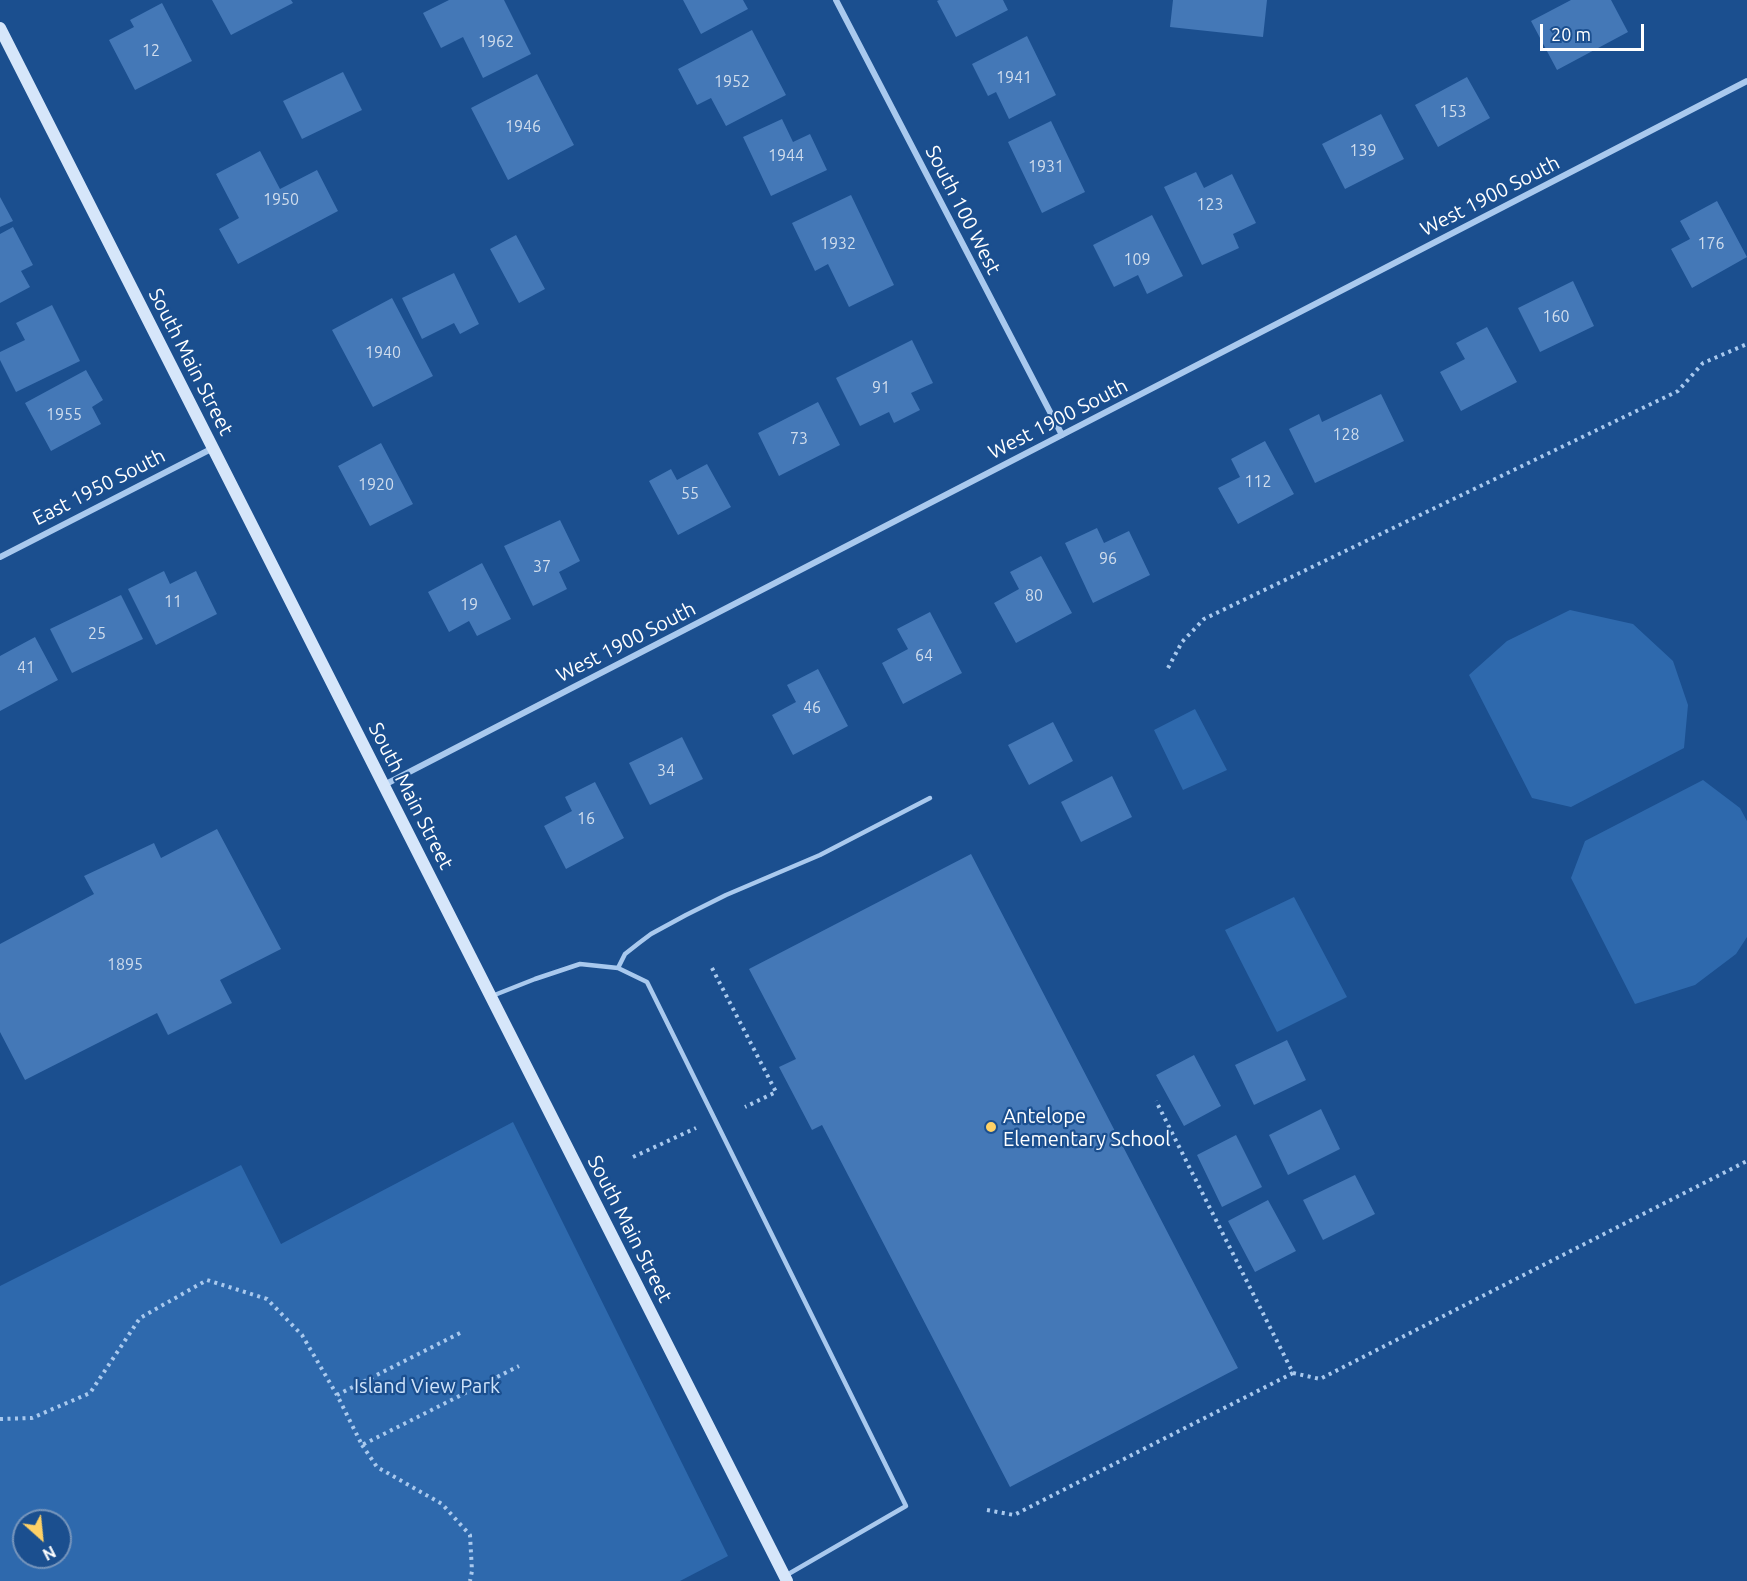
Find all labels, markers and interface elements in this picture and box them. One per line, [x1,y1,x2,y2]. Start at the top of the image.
scale bar [1543,12,1646,50]
text: 20 m [1551,24,1591,44]
house number: 1962 [478,32,514,52]
house number: 12 [142,41,160,61]
house number: 1941 [996,68,1032,88]
house number: 1952 [714,72,750,92]
house number: 153 [1439,102,1467,122]
house number: 1946 [505,117,541,137]
street label: South 100 West [920,141,1006,279]
house number: 139 [1349,141,1377,161]
house number: 1944 [768,146,804,166]
street label: West 1900 South [1416,151,1564,241]
house number: 1931 [1028,157,1064,177]
house number: 1950 [263,190,299,210]
house number: 123 [1196,195,1224,215]
house number: 1932 [820,234,856,254]
house number: 176 [1697,234,1725,254]
house number: 109 [1123,250,1151,270]
street label: South Main Street [144,284,238,440]
house number: 160 [1542,307,1570,327]
house number: 1940 [365,343,401,363]
street label: West 1900 South [984,374,1132,464]
house number: 91 [872,378,890,398]
house number: 1955 [46,405,82,425]
house number: 128 [1332,425,1360,445]
house number: 73 [790,429,808,449]
street label: East 1950 South [29,443,169,531]
house number: 112 [1244,472,1272,492]
house number: 1920 [358,475,394,495]
house number: 55 [681,484,699,504]
house number: 96 [1099,549,1117,569]
house number: 37 [533,557,551,577]
house number: 80 [1025,586,1043,606]
house number: 11 [164,592,182,612]
house number: 19 [460,595,478,615]
street label: West 1900 South [552,597,700,687]
house number: 25 [88,624,106,644]
house number: 64 [915,646,933,666]
house number: 41 [17,658,35,678]
house number: 46 [803,698,821,718]
street label: South Main Street [364,718,458,874]
house number: 34 [657,761,675,781]
house number: 16 [577,809,595,829]
house number: 1895 [107,955,143,975]
place label: Antelope Elementary School [1003,1104,1170,1151]
marker: Antelope Elementary School [984,1120,998,1134]
street label: South Main Street [583,1151,677,1307]
park label: Island View Park [354,1374,500,1398]
north arrow [12,1509,72,1569]
text: N [40,1543,59,1564]

